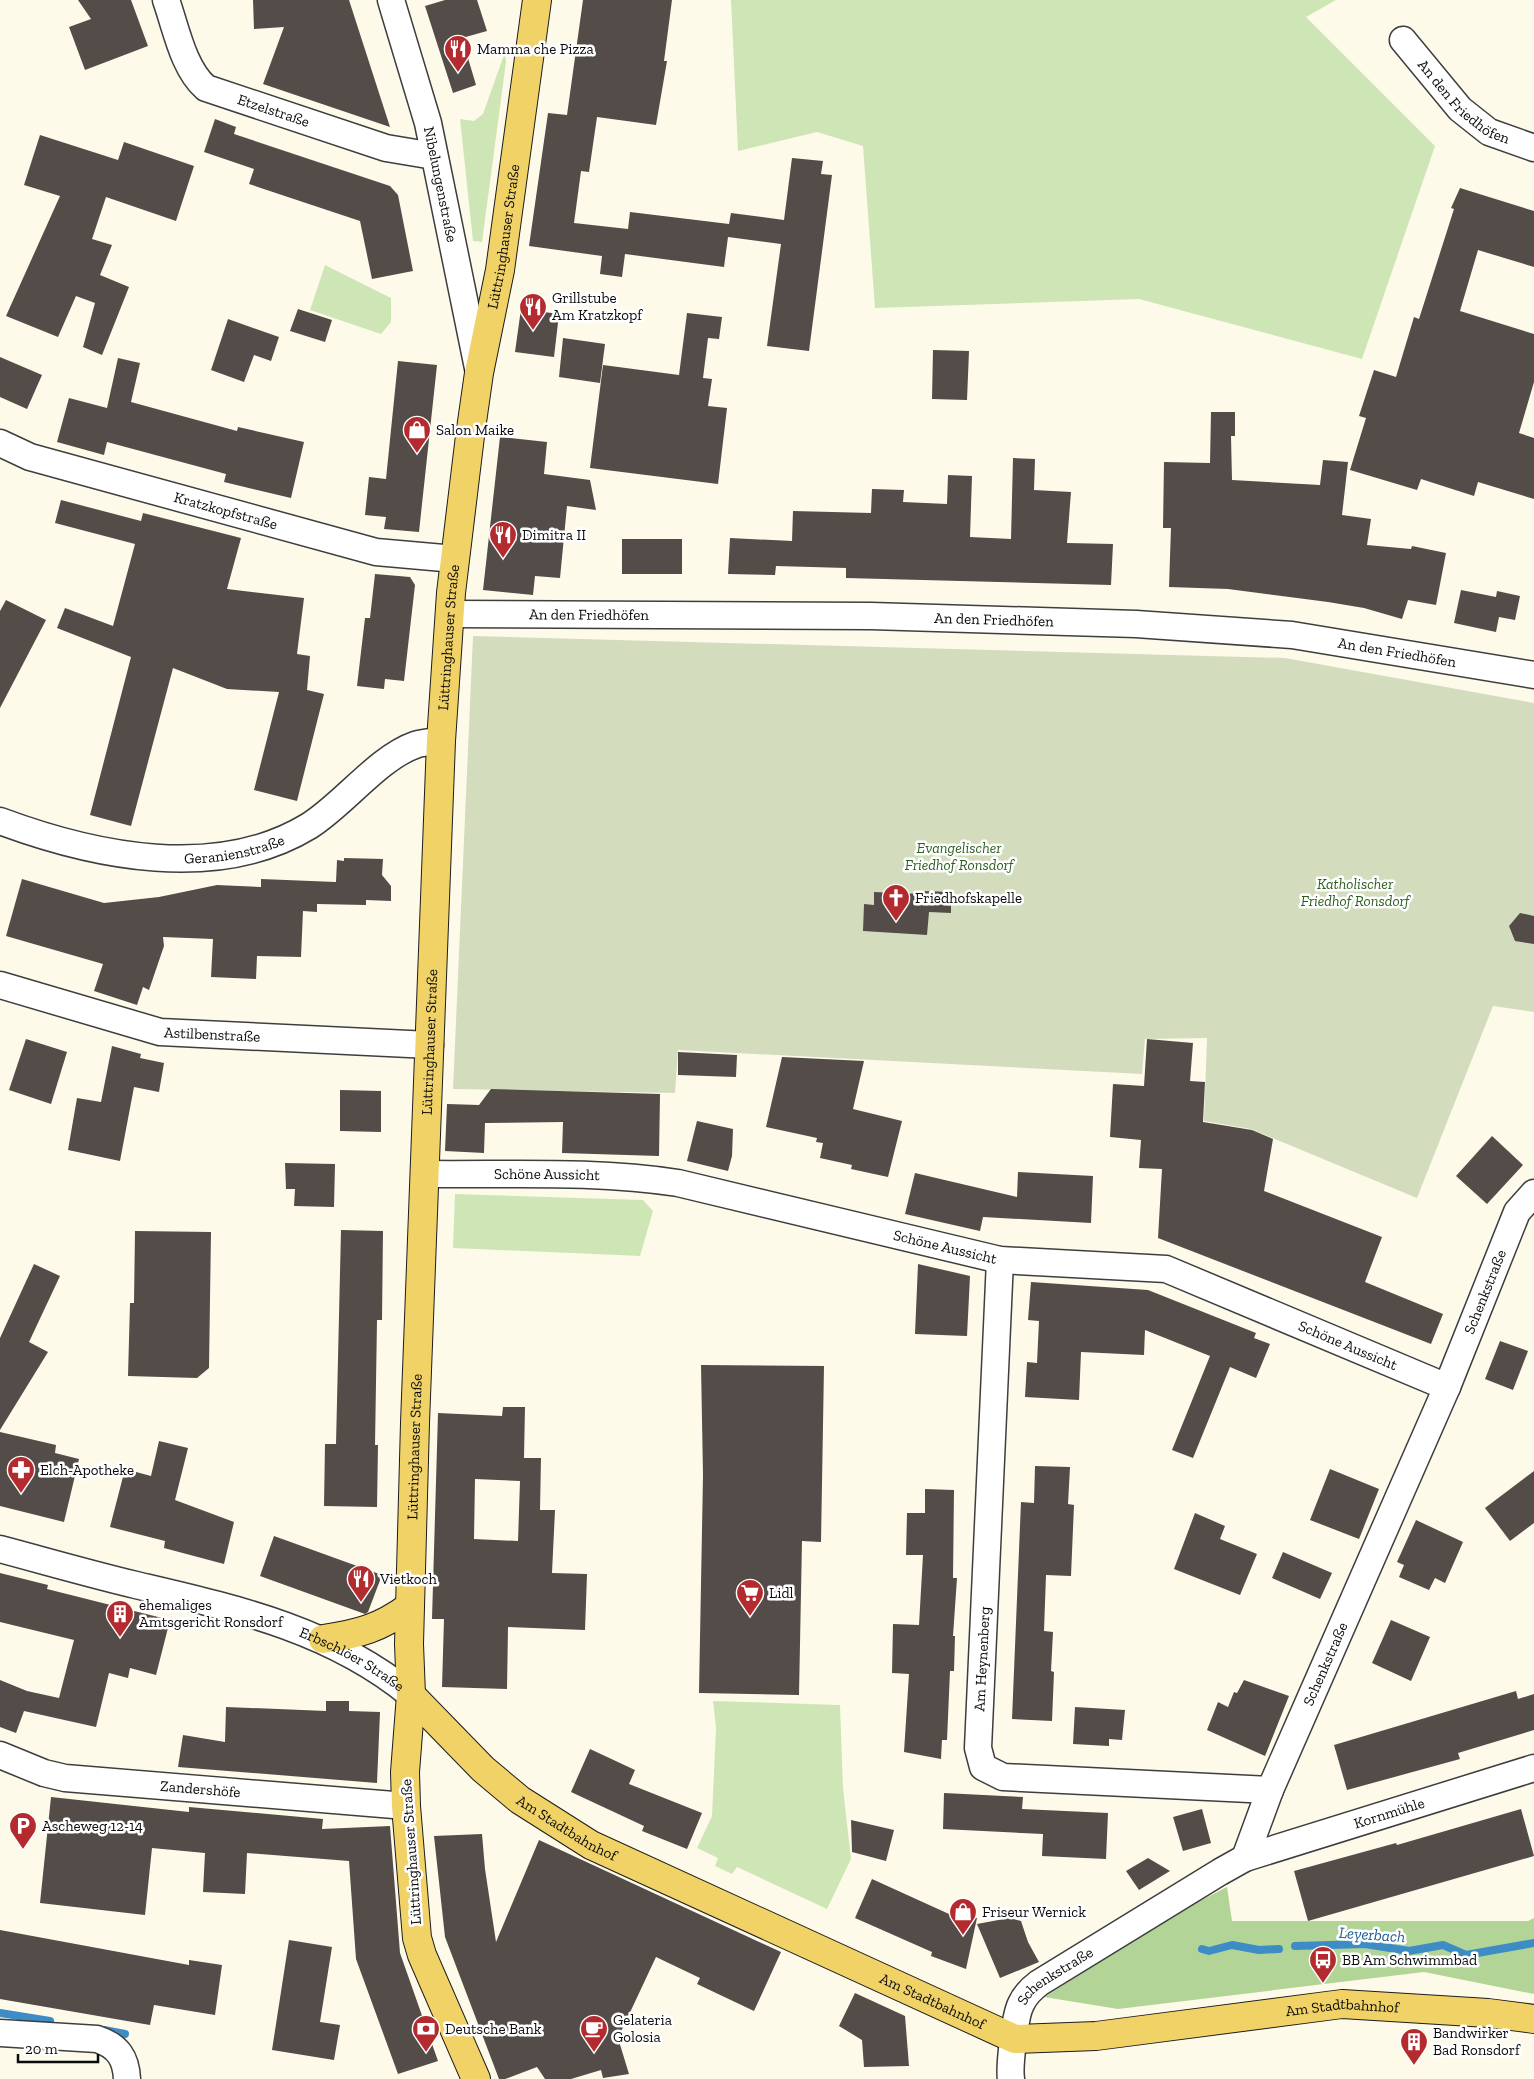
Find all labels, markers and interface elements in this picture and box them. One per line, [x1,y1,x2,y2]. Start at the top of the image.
restaurant icon: Mamma che Pizza [443,34,473,73]
place label: Mamma che Pizza [477,40,594,58]
street label: An den Friedhöfen [1414,56,1513,148]
street label: Etzelstraße [235,90,312,131]
street label: Nibelungenstraße [420,125,461,244]
street label: Lüttringhauser Straße [483,163,523,311]
place label: Grillstube Am Kratzkopf [552,289,643,324]
restaurant icon: Grillstube Am Kratzkopf [518,292,548,331]
shop icon: Salon Maike [402,415,432,454]
place label: Salon Maike [436,421,514,439]
street label: Kratzkopfstraße [172,488,279,534]
restaurant icon: Dimitra II [488,520,518,559]
place label: Dimitra II [522,526,586,544]
street label: Lüttringhauser Straße [434,564,463,711]
street label: An den Friedhöfen [529,605,649,624]
street label: An den Friedhöfen [934,609,1054,631]
street label: An den Friedhöfen [1337,634,1458,671]
street label: Geranienstraße [184,831,287,868]
park label: Evangelischer Friedhof Ronsdorf [905,839,1016,874]
park label: Katholischer Friedhof Ronsdorf [1301,875,1412,910]
church icon: Friedhofskapelle [881,883,911,922]
place label: Friedhofskapelle [915,889,1022,907]
street label: Lüttringhauser Straße [418,969,441,1115]
street label: Astilbenstraße [164,1023,261,1046]
street label: Schöne Aussicht [494,1165,601,1184]
street label: Schöne Aussicht [891,1226,999,1268]
street label: Schenkstraße [1460,1247,1510,1337]
street label: Schöne Aussicht [1296,1317,1401,1374]
street label: Lüttringhauser Straße [403,1373,426,1520]
pharmacy icon: Elch-Apotheke [6,1455,36,1494]
place label: Elch-Apotheke [40,1461,134,1479]
restaurant icon: Vietkoch [346,1564,376,1603]
place label: Vietkoch [379,1570,437,1588]
supermarket icon: Lidl [735,1578,765,1617]
place label: Lidl [769,1584,794,1602]
place label: ehemaliges Amtsgericht Ronsdorf [139,1596,284,1631]
building icon: ehemaliges Amtsgericht Ronsdorf [105,1599,135,1638]
street label: Am Heynenberg [970,1606,994,1712]
street label: Schenkstraße [1299,1620,1352,1709]
street label: Erbschlöer Straße [297,1623,408,1695]
street label: Zandershöfe [160,1777,241,1801]
street label: Lüttringhauser Straße [397,1779,425,1925]
street label: Am Stadtbahnhof [513,1791,621,1865]
street label: Kornmühle [1352,1794,1427,1833]
parking icon: Ascheweg 12-14 [8,1811,38,1850]
place label: Ascheweg 12-14 [42,1817,143,1835]
shop icon: Friseur Wernick [948,1897,978,1936]
place label: Friseur Wernick [982,1903,1086,1921]
water label: Leyerbach [1338,1923,1406,1946]
street label: Schenkstraße [1013,1943,1096,2008]
bus stop icon: BB Am Schwimmbad [1308,1945,1338,1984]
place label: BB Am Schwimmbad [1342,1951,1478,1969]
street label: Am Stadtbahnhof [877,1969,989,2034]
street label: Am Stadtbahnhof [1284,1995,1401,2020]
place label: Gelateria Golosia [613,2011,672,2046]
bank icon: Deutsche Bank [411,2014,441,2053]
cafe icon: Gelateria Golosia [579,2014,609,2053]
place label: Deutsche Bank [445,2020,542,2038]
place label: Bandwirker Bad Ronsdorf [1433,2024,1521,2059]
building icon: Bandwirker Bad Ronsdorf [1399,2027,1429,2066]
scale bar [18,2032,98,2064]
text: 20 m [25,2040,58,2058]

